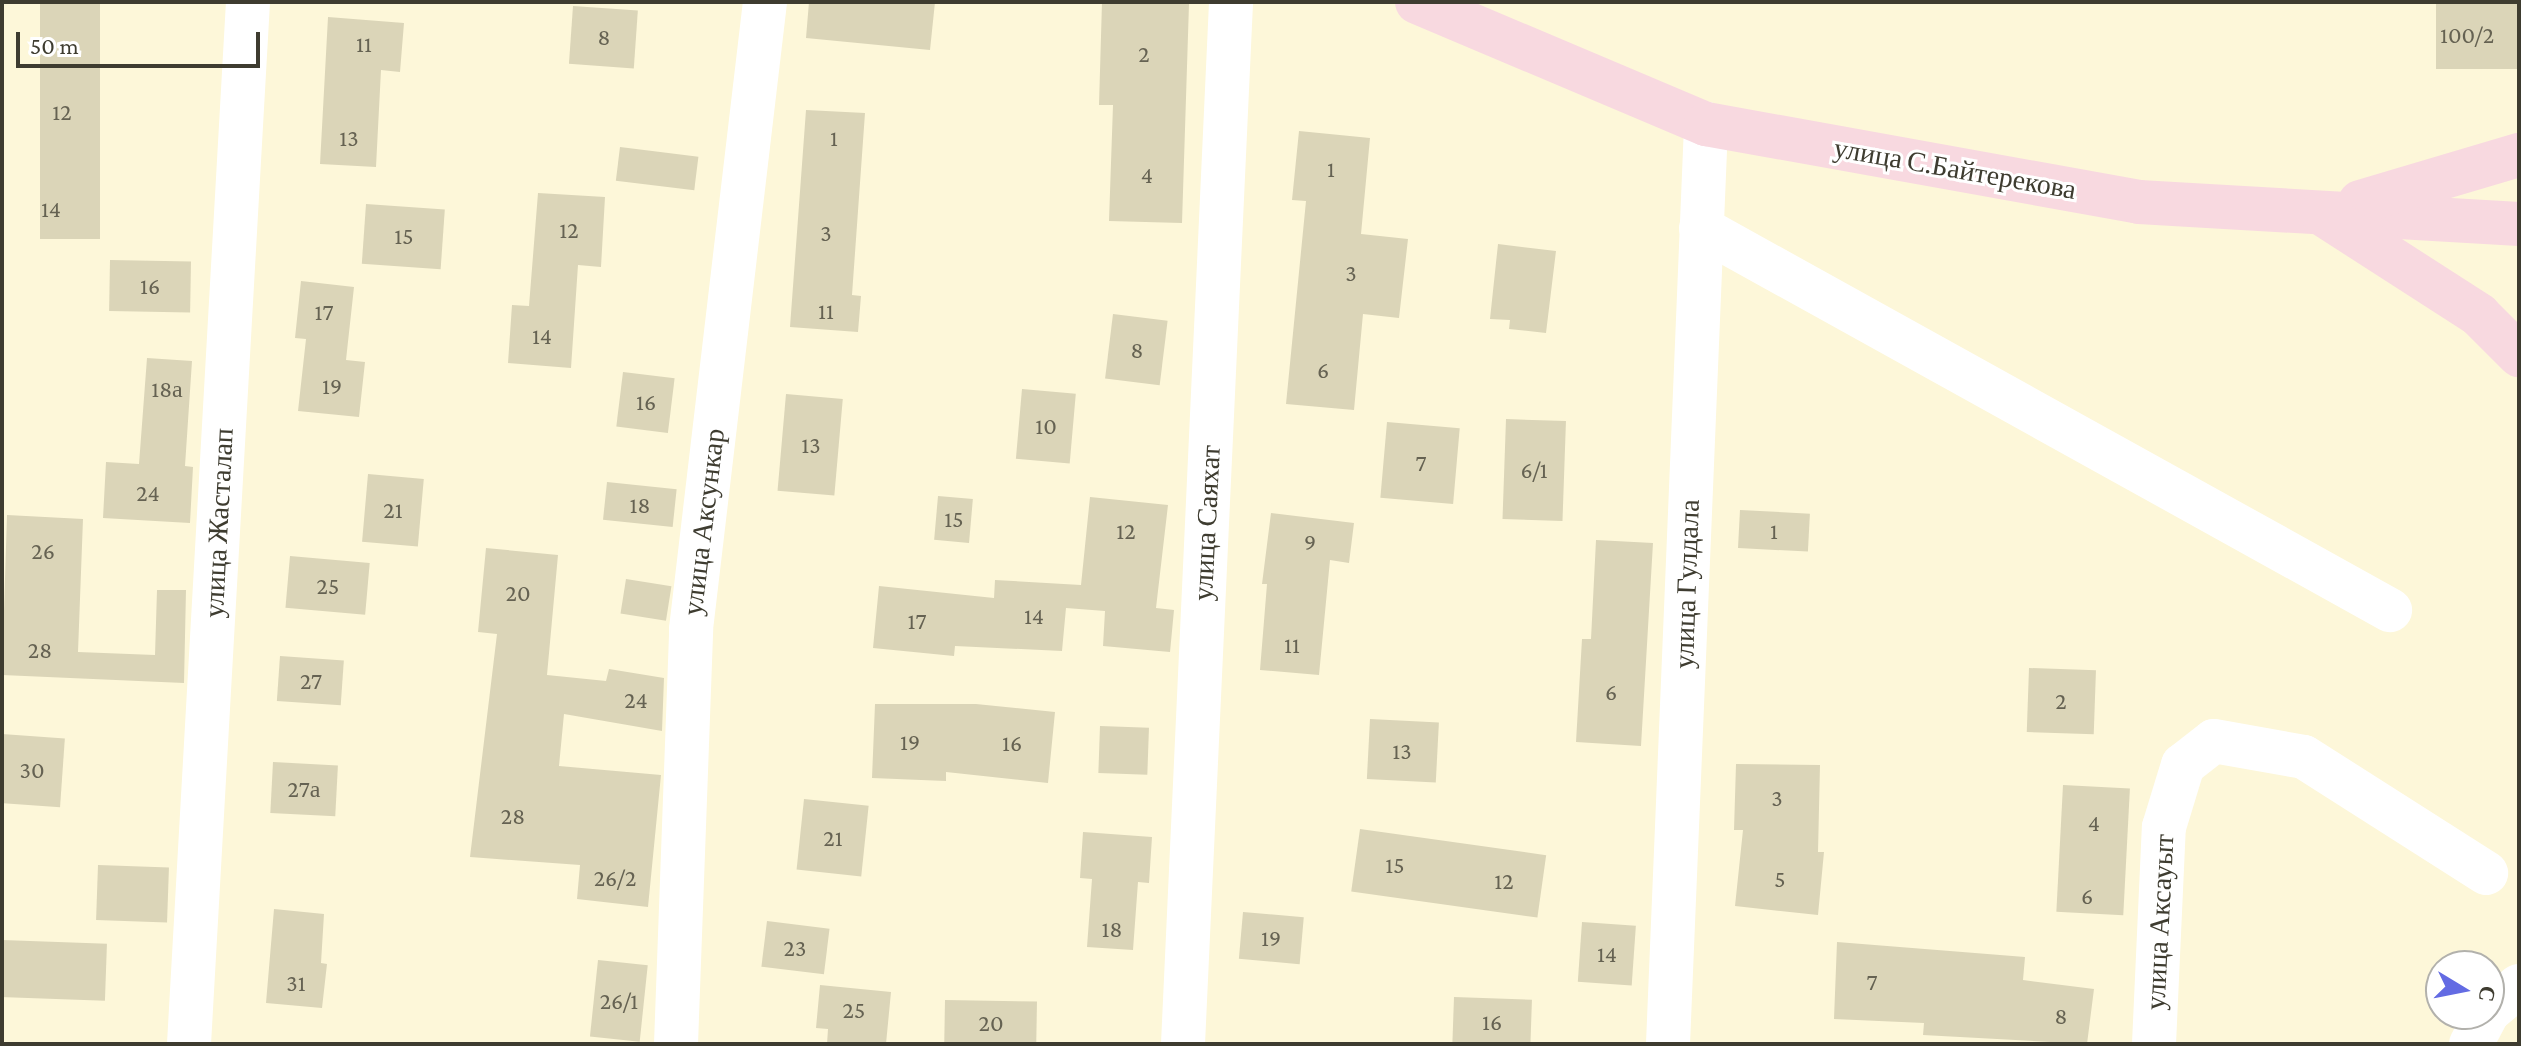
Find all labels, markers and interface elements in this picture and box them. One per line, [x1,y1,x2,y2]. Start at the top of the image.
scale bar [20,16,264,66]
house number: 100/2 [2440,21,2494,49]
house number: 8 [598,23,610,51]
house number: 11 [356,30,372,58]
text: 50 m [30,32,79,59]
house number: 2 [1138,40,1150,68]
house number: 12 [52,98,72,126]
house number: 13 [339,124,359,152]
house number: 1 [830,124,838,152]
street label: улица С.Байтерекова [1831,131,2079,207]
house number: 1 [1327,155,1335,183]
house number: 4 [1141,161,1153,189]
house number: 14 [41,195,61,223]
house number: 12 [559,216,579,244]
house number: 3 [820,219,832,247]
house number: 15 [394,222,414,250]
house number: 3 [1345,259,1357,287]
house number: 16 [140,272,160,300]
house number: 11 [818,297,834,325]
house number: 17 [314,298,334,326]
house number: 14 [532,322,552,350]
house number: 8 [1131,336,1143,364]
house number: 6 [1317,356,1329,384]
house number: 19 [322,372,342,400]
house number: 18а [151,375,183,403]
house number: 16 [636,388,656,416]
house number: 10 [1035,412,1057,440]
street label: улица Жасталап [197,427,241,619]
street label: улица Аксункар [676,427,732,617]
house number: 13 [801,431,821,459]
street label: улица Саяхат [1186,444,1228,602]
house number: 7 [1415,449,1427,477]
house number: 6/1 [1520,456,1548,484]
house number: 24 [136,479,160,507]
house number: 18 [630,491,650,519]
house number: 21 [383,496,403,524]
street label: улица Гулдала [1667,499,1707,669]
house number: 15 [944,505,964,533]
house number: 12 [1116,517,1136,545]
house number: 1 [1770,517,1778,545]
house number: 9 [1304,528,1316,556]
house number: 26 [31,537,55,565]
house number: 25 [317,572,339,600]
house number: 20 [505,579,531,607]
house number: 14 [1024,602,1044,630]
house number: 17 [907,607,927,635]
house number: 11 [1284,631,1300,659]
house number: 28 [28,636,52,664]
house number: 27 [300,667,322,695]
house number: 6 [1605,678,1617,706]
house number: 24 [624,686,648,714]
house number: 2 [2055,687,2067,715]
house number: 19 [900,728,920,756]
house number: 16 [1002,729,1022,757]
house number: 13 [1392,737,1412,765]
house number: 30 [20,756,44,784]
house number: 27а [288,775,320,803]
house number: 3 [1771,784,1783,812]
house number: 28 [501,802,525,830]
house number: 4 [2088,809,2100,837]
house number: 21 [823,824,843,852]
street label: улица Аксауыт [2139,833,2181,1011]
house number: 15 [1385,851,1405,879]
house number: 26/2 [594,864,636,892]
house number: 5 [1774,865,1786,893]
house number: 12 [1494,867,1514,895]
house number: 6 [2081,882,2093,910]
house number: 18 [1102,915,1122,943]
house number: 19 [1261,924,1281,952]
house number: 23 [784,934,806,962]
house number: 14 [1597,940,1617,968]
north arrow [2425,950,2505,1030]
house number: 7 [1866,968,1878,996]
house number: 31 [286,969,306,997]
text: С [2473,984,2501,1004]
house number: 26/1 [600,987,638,1015]
house number: 25 [843,996,865,1024]
house number: 8 [2055,1002,2067,1030]
house number: 16 [1482,1008,1502,1036]
house number: 20 [978,1009,1004,1037]

